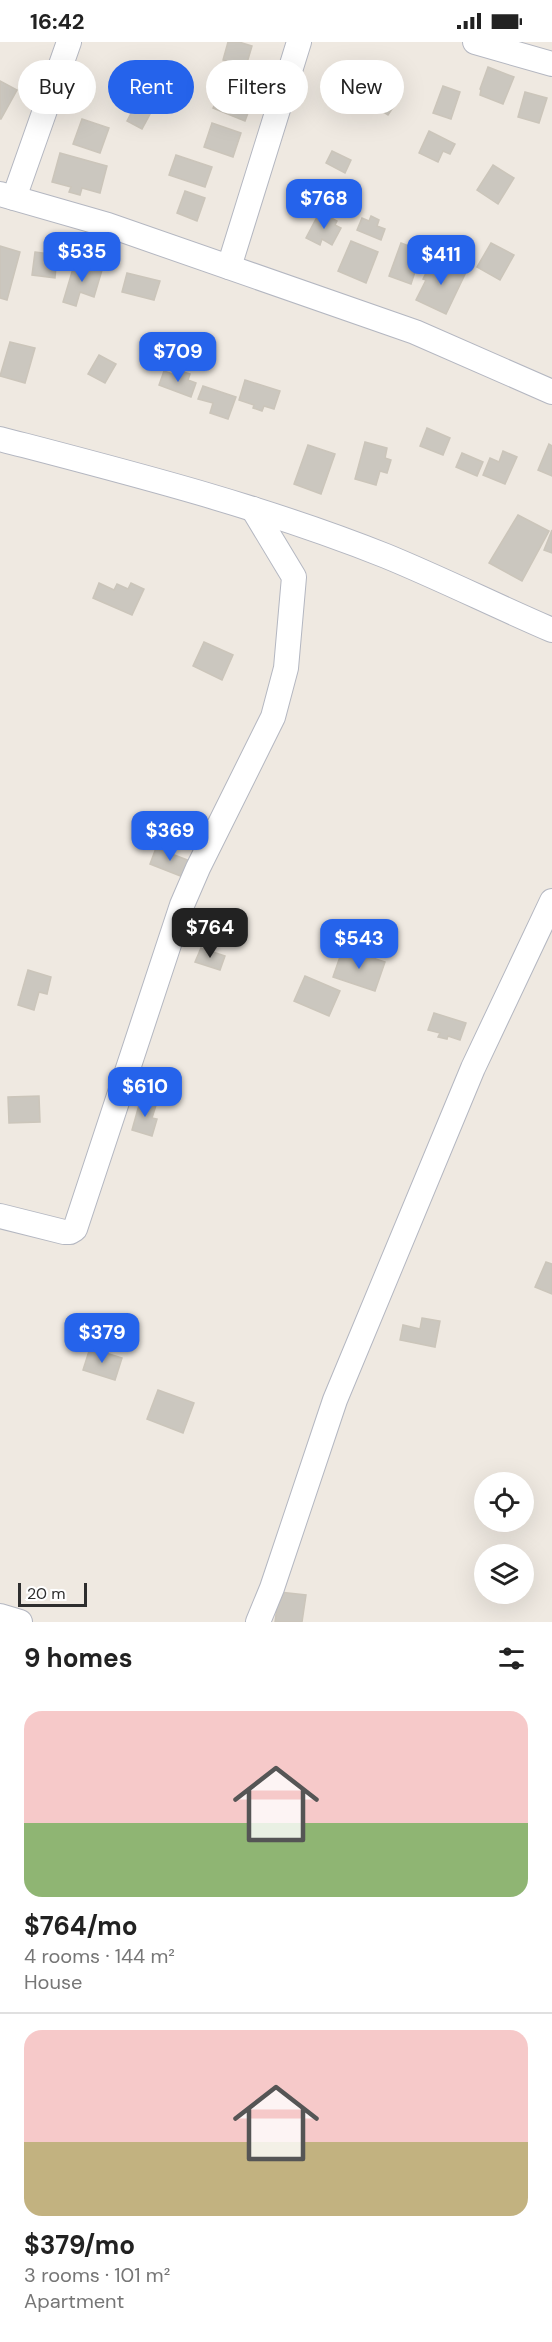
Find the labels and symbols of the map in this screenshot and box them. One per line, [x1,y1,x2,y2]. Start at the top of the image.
pin: $768 [288,179,360,230]
pin: $535 [46,232,118,283]
pin: $411 [405,235,477,286]
pin: $709 [142,332,214,383]
pin: $369 [134,811,206,862]
pin: $764 [174,908,246,959]
pin: $543 [323,919,395,970]
pin: $610 [109,1067,181,1118]
pin: $379 [66,1313,138,1364]
scale bar [18,1580,87,1608]

